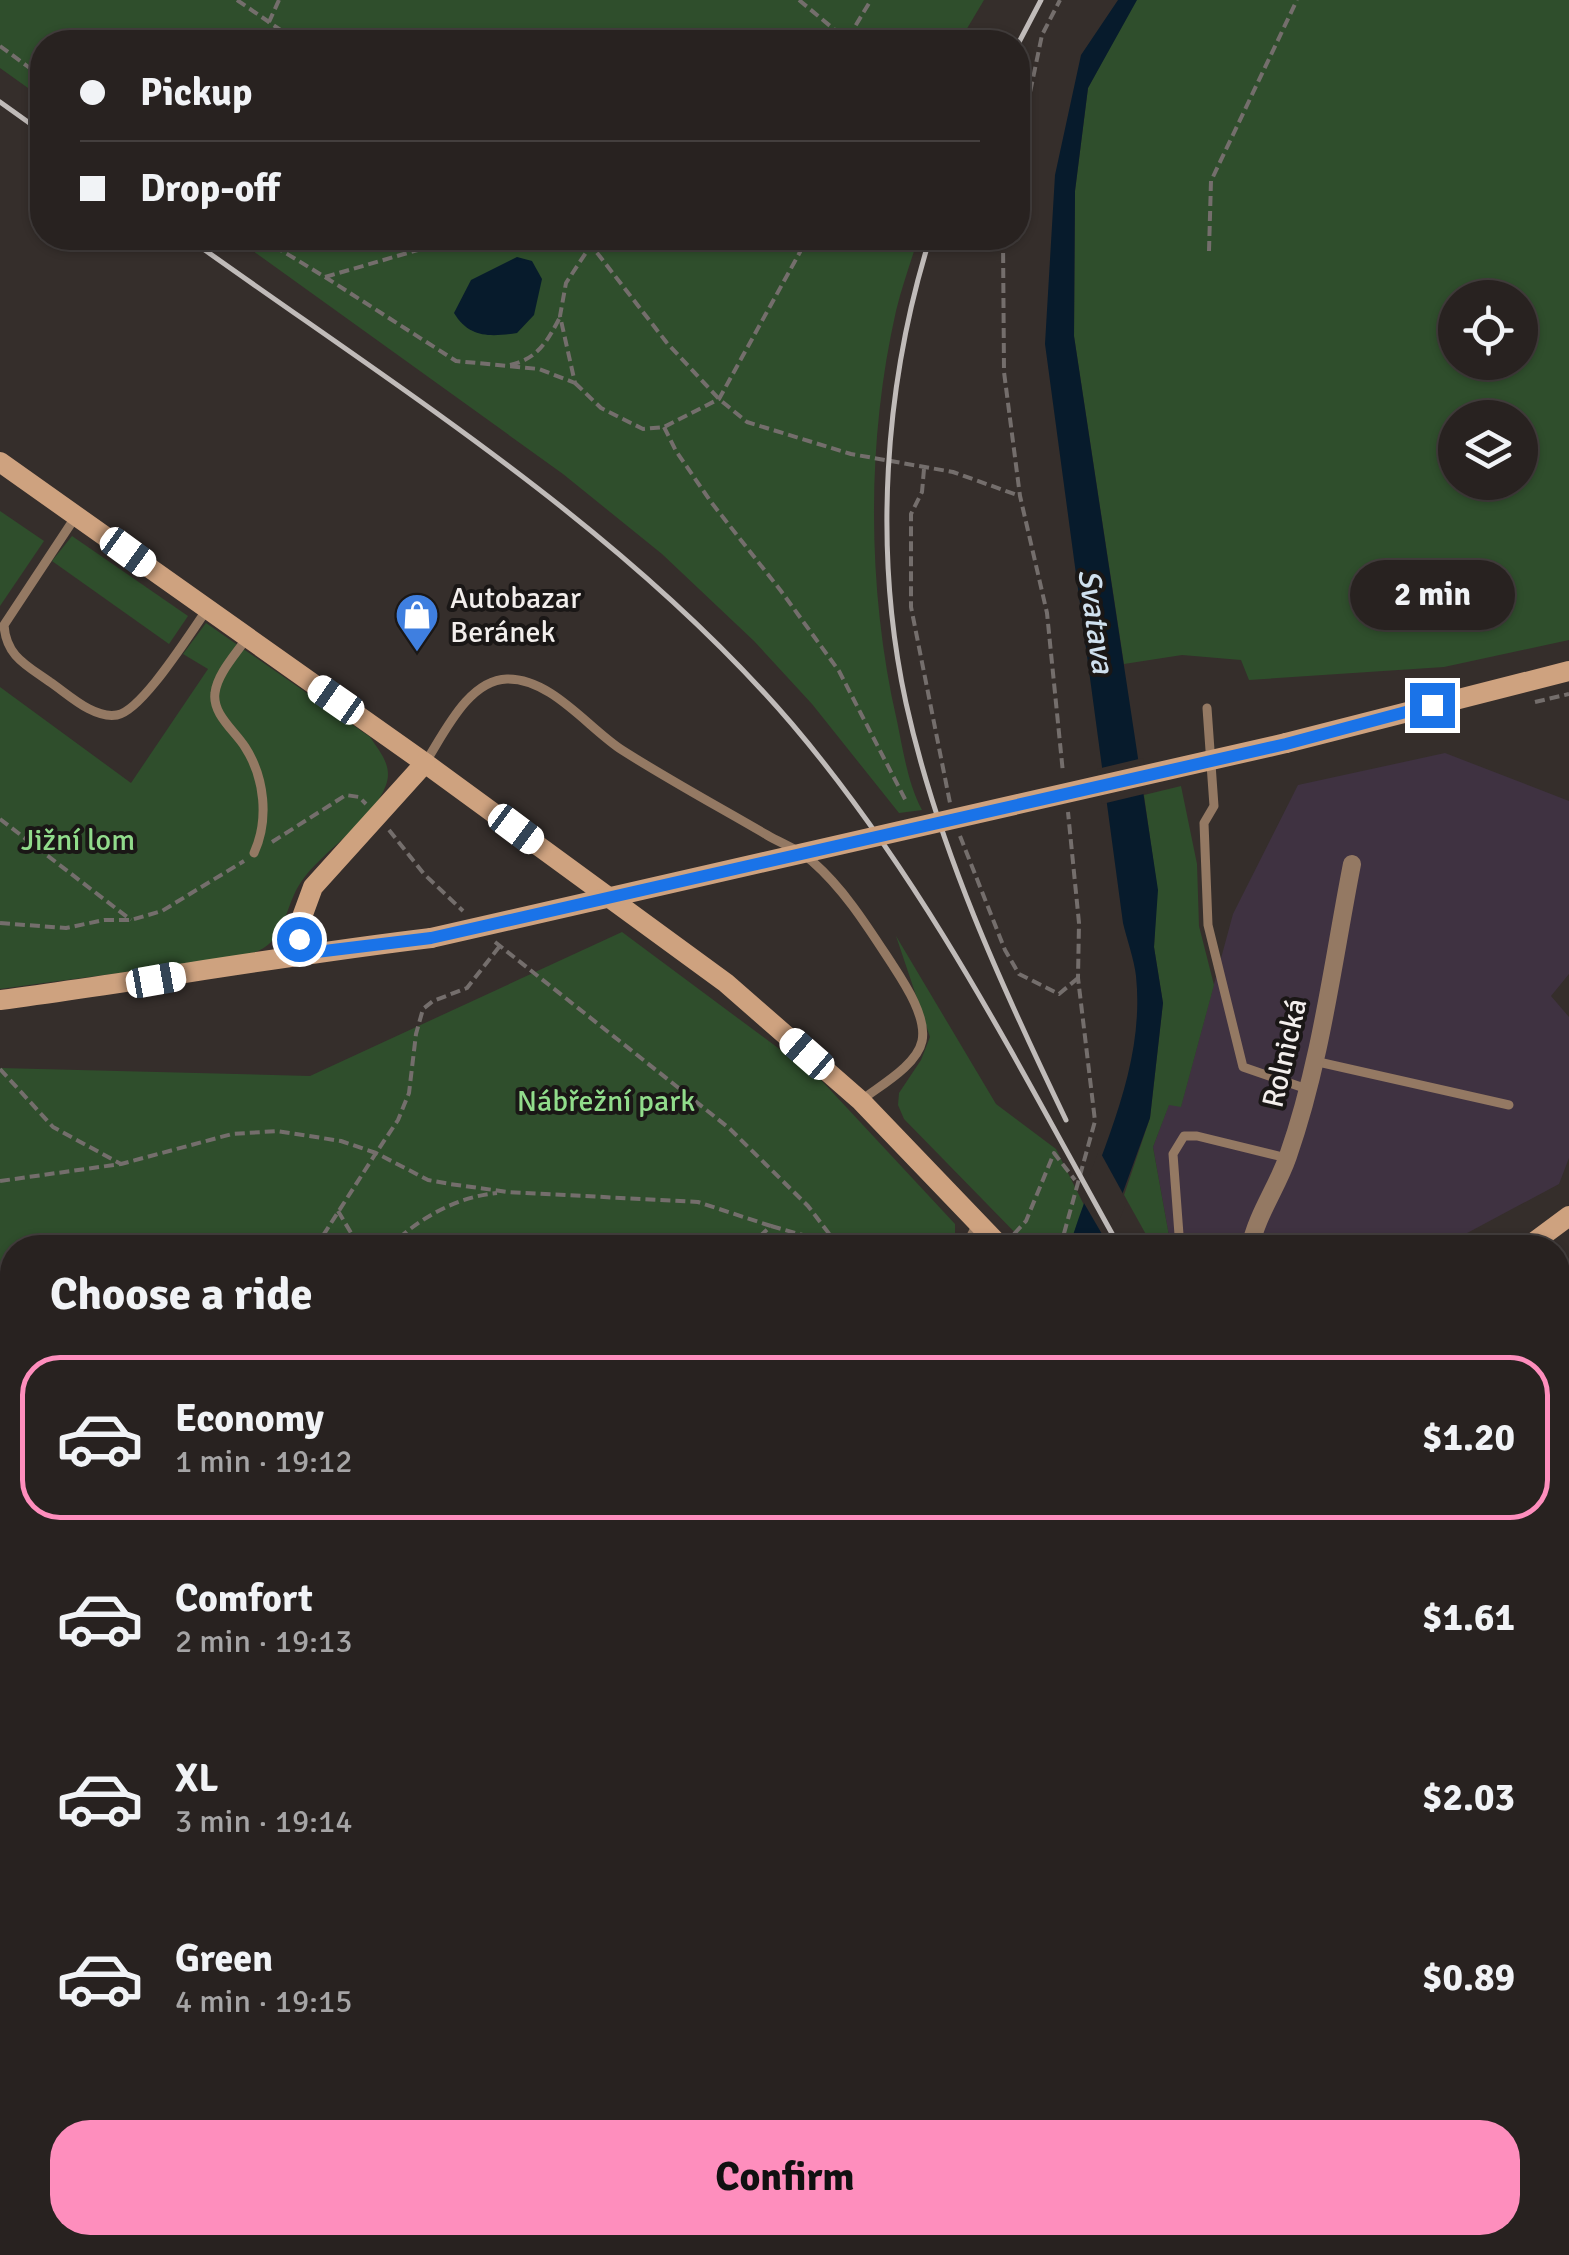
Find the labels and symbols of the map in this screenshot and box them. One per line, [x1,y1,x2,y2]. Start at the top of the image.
car [95,522,161,582]
callout: 2 min [1350,560,1514,630]
water label: Svatava [1069,566,1123,677]
place label: Autobazar Beránek [450,580,581,651]
shop icon: Autobazar Beránek [394,592,440,653]
car [303,671,369,729]
route end [1410,683,1455,728]
car [483,799,549,859]
park label: Jižní lom [21,822,135,859]
route start [277,917,322,962]
car [124,960,188,1000]
street label: Rolnická [1254,995,1316,1111]
car [775,1023,839,1085]
park label: Nábřežní park [517,1083,695,1120]

